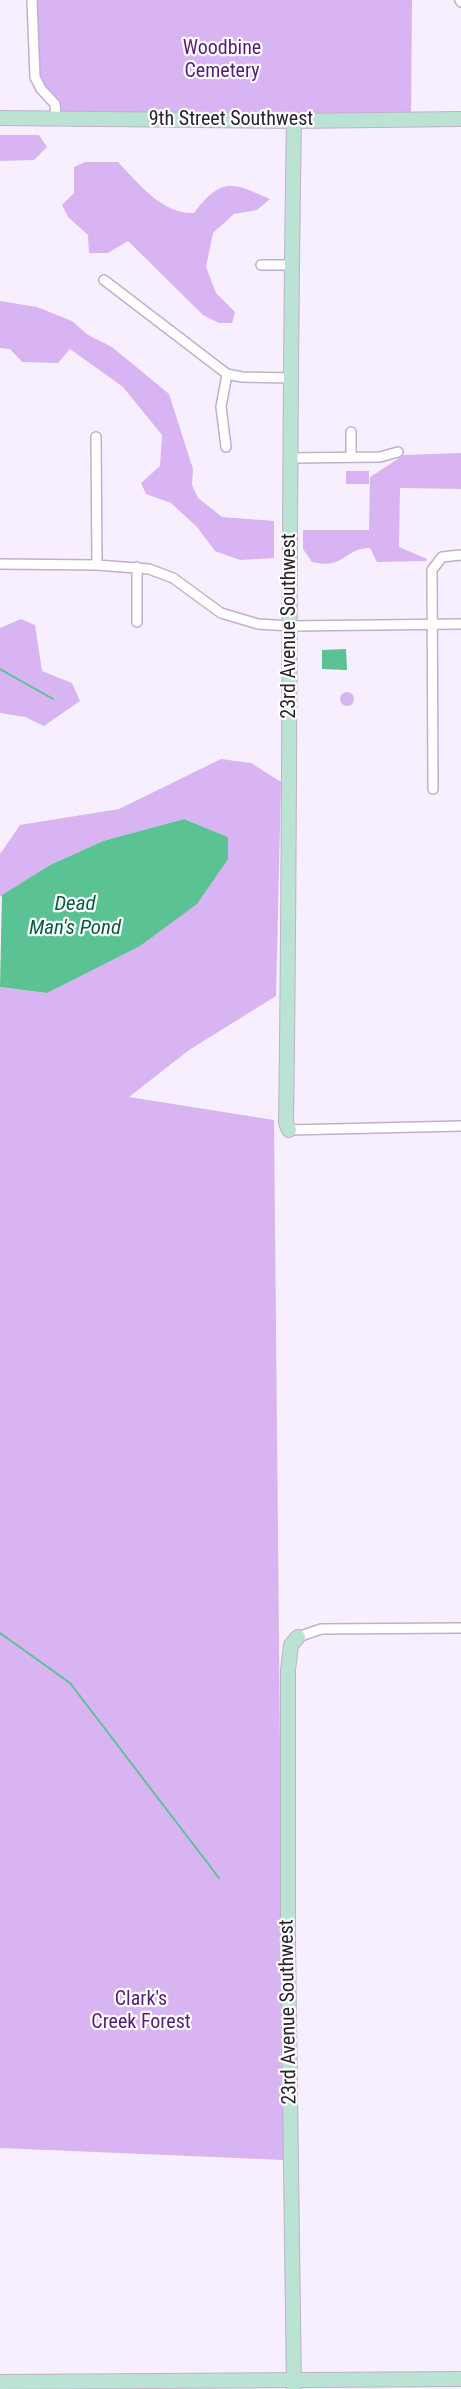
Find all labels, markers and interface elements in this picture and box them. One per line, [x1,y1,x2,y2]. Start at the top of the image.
park label: Woodbine Cemetery [183,37,261,84]
street label: 9th Street Southwest [149,108,313,132]
street label: 23rd Avenue Southwest [278,533,302,719]
water label: Dead Man's Pond [29,892,121,942]
street label: 23rd Avenue Southwest [275,1919,303,2105]
park label: Clark's Creek Forest [91,1988,191,2035]

